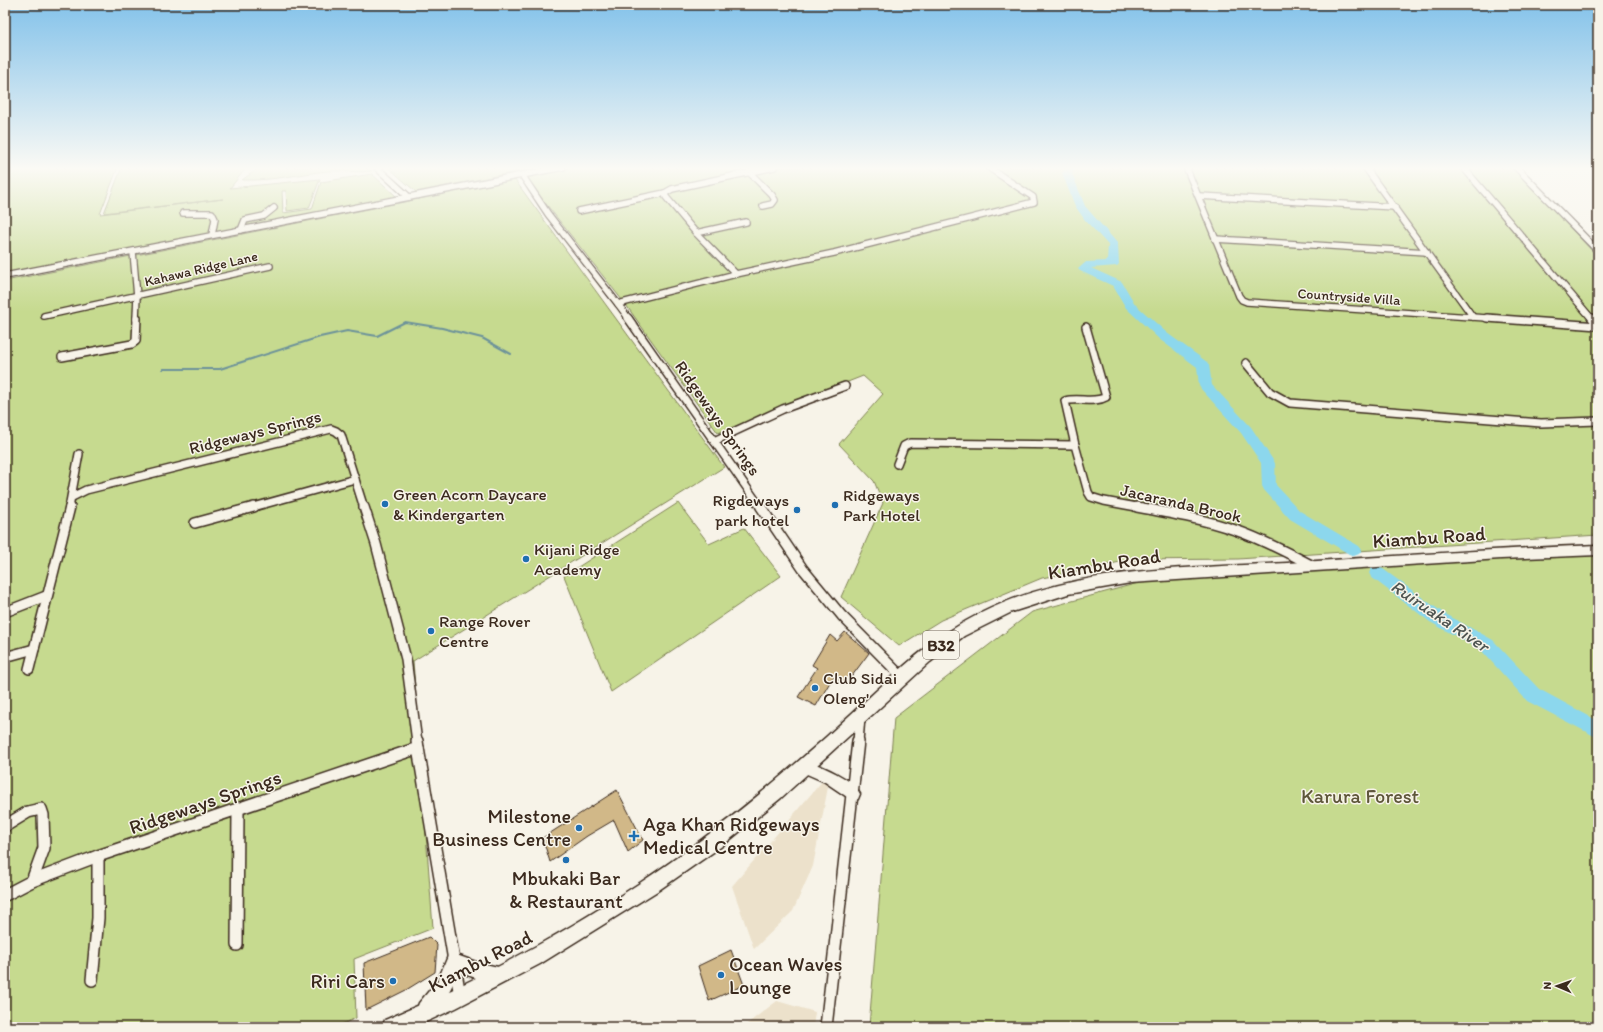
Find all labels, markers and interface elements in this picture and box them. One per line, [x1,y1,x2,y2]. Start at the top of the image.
street label: Kahawa Ridge Lane [143,248,260,290]
street label: Countryside Villa [1297,285,1402,309]
street label: Ridgeways Springs [671,357,765,479]
street label: Ridgeways Springs [187,406,323,458]
street label: Jacaranda Brook [1119,479,1244,527]
place label: Green Acorn Daycare & Kindergarten [393,484,547,524]
place label: Ridgeways Park Hotel [843,485,920,525]
place label: Rigdeways park hotel [713,490,789,530]
marker: Green Acorn Daycare & Kindergarten [380,499,390,509]
marker: Ridgeways Park Hotel [830,500,840,510]
marker: Rigdeways park hotel [792,505,802,515]
street label: Kiambu Road [1372,521,1487,553]
place label: Kijani Ridge Academy [534,539,620,579]
street label: Kiambu Road [1046,543,1162,585]
marker: Kijani Ridge Academy [521,554,531,564]
water label: Ruiruaka River [1387,575,1495,658]
place label: Range Rover Centre [439,611,530,651]
marker: Range Rover Centre [426,626,436,636]
road number: B32 [923,631,959,659]
place label: Club Sidai Oleng' [823,668,897,708]
marker: Club Sidai Oleng' [810,683,820,693]
street label: Ridgeways Springs [126,765,284,839]
park label: Karura Forest [1301,784,1420,808]
place label: Milestone Business Centre [432,804,571,851]
place label: Aga Khan Ridgeways Medical Centre [643,812,820,859]
marker: Milestone Business Centre [574,823,584,833]
marker: Aga Khan Ridgeways Medical Centre [628,830,640,842]
marker: Mbukaki Bar & Restaurant [561,855,571,865]
place label: Mbukaki Bar & Restaurant [509,866,623,913]
street label: Kiambu Road [424,924,536,997]
place label: Ocean Waves Lounge [729,952,843,999]
north arrow [1537,966,1577,1006]
place label: Riri Cars [310,969,385,993]
marker: Ocean Waves Lounge [716,970,726,980]
marker: Riri Cars [388,976,398,986]
text: N [1541,982,1554,990]

